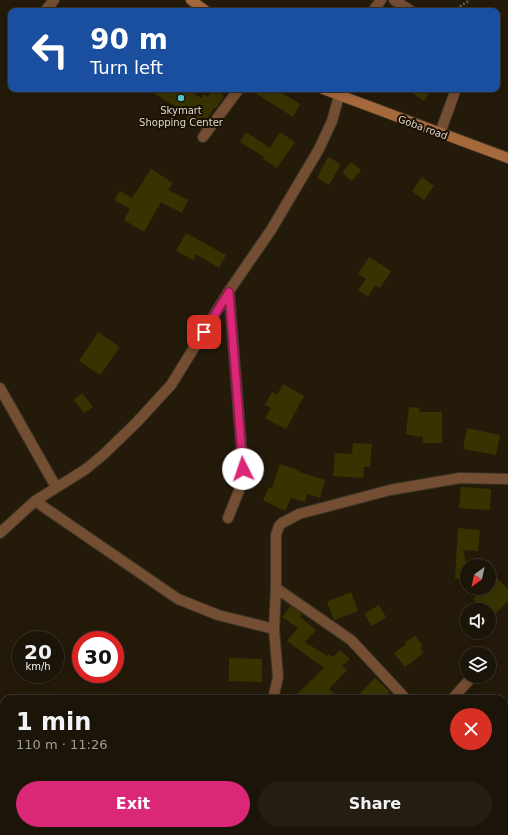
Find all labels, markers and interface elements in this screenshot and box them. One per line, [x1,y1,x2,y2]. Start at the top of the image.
text: 90 m [90,23,168,56]
icon: left [24,24,76,76]
text: Turn left [90,57,163,78]
marker: Skymart Shopping Center [176,93,186,103]
place label: Skymart Shopping Center [139,105,224,128]
street label: Goba road [397,113,449,142]
pin [187,315,221,349]
icon: arrive [193,321,215,343]
position arrow [222,448,264,490]
north arrow [460,559,496,595]
map controls [460,559,496,683]
button: sound [460,603,496,639]
speed limit sign: 30 [72,631,124,683]
text: 20 [24,640,52,664]
button: layers [460,647,496,683]
text: km/h [25,661,51,672]
text: 1 min [16,708,91,736]
button: close [450,708,492,750]
text: 110 m · 11:26 [16,737,107,752]
button: Exit [16,781,250,827]
button: Share [258,781,492,827]

